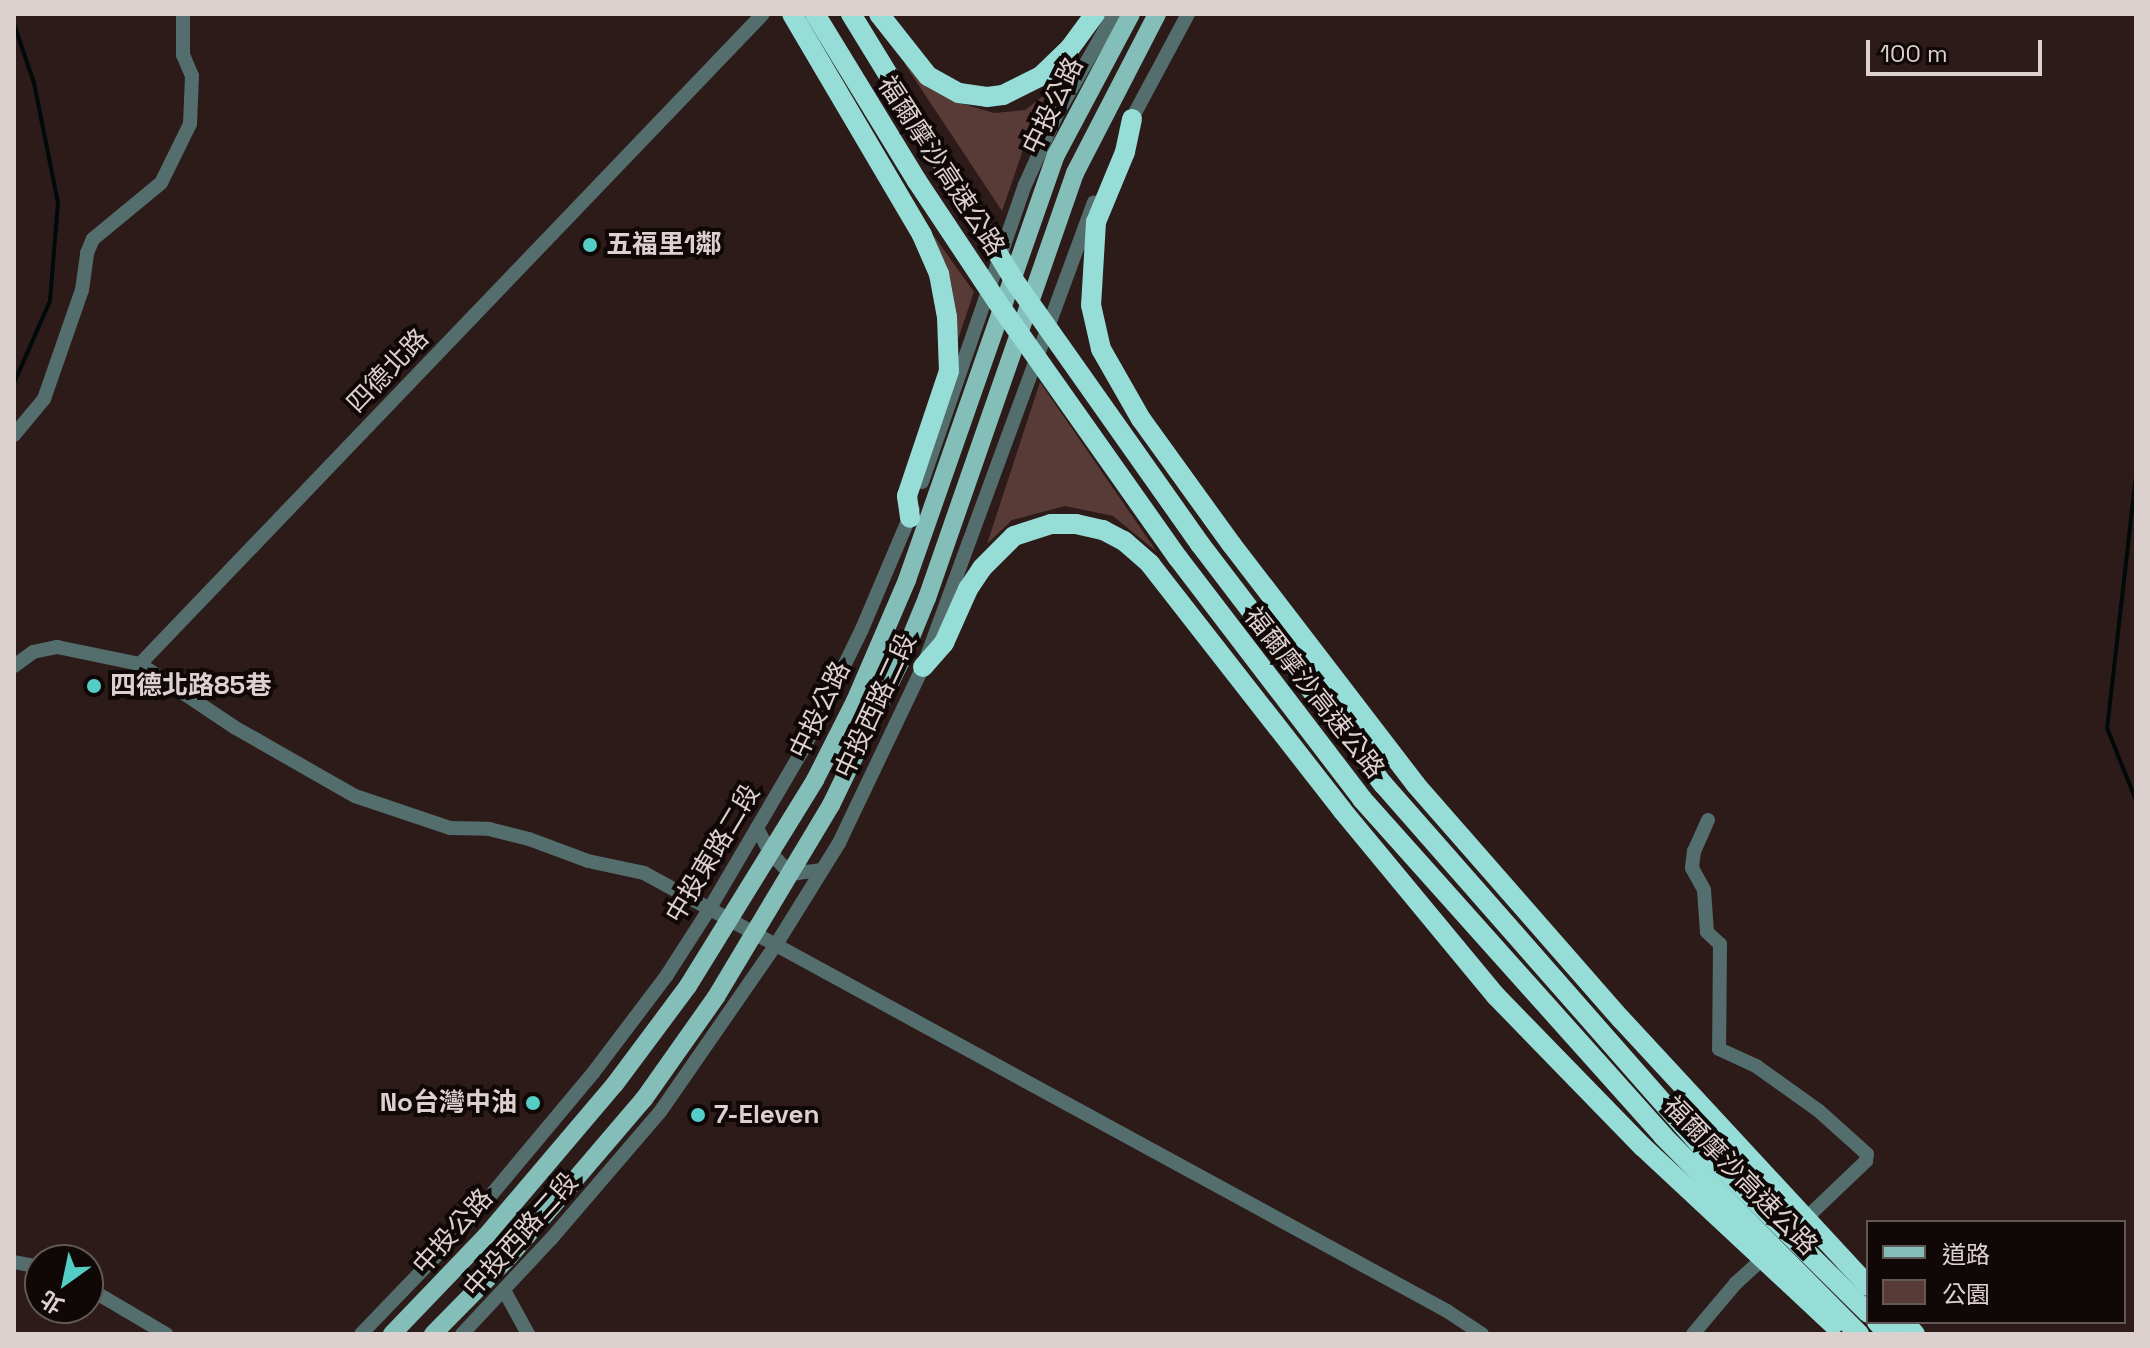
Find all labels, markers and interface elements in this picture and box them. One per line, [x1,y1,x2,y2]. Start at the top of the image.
scale bar [1870,24,2046,74]
text: 100 m [1880,38,1948,69]
street label: 中投公路 [1016,52,1090,160]
street label: 福爾摩沙高速公路 [871,70,1011,262]
place label: 五福里1鄰 [606,229,722,261]
marker: 五福里1鄰 [581,236,599,254]
street label: 四德北路 [341,323,435,419]
street label: 福爾摩沙高速公路 [1238,601,1390,785]
street label: 中投西路二段 [829,629,923,783]
street label: 中投公路 [783,656,857,764]
place label: 四德北路85巷 [110,670,271,702]
marker: 四德北路85巷 [85,677,103,695]
street label: 中投東路二段 [659,779,767,929]
place label: No台灣中油 [380,1087,517,1119]
street label: 福爾摩沙高速公路 [1657,1090,1823,1262]
marker: No台灣中油 [524,1094,542,1112]
place label: 7-Eleven [714,1099,819,1131]
marker: 7-Eleven [689,1106,707,1124]
street label: 中投西路二段 [457,1167,585,1303]
street label: 中投公路 [407,1183,499,1281]
legend [1866,1220,2126,1324]
text: 道路 [1942,1239,1990,1270]
north arrow [24,1244,104,1324]
text: 公園 [1942,1279,1990,1310]
text: 北 [35,1285,69,1320]

